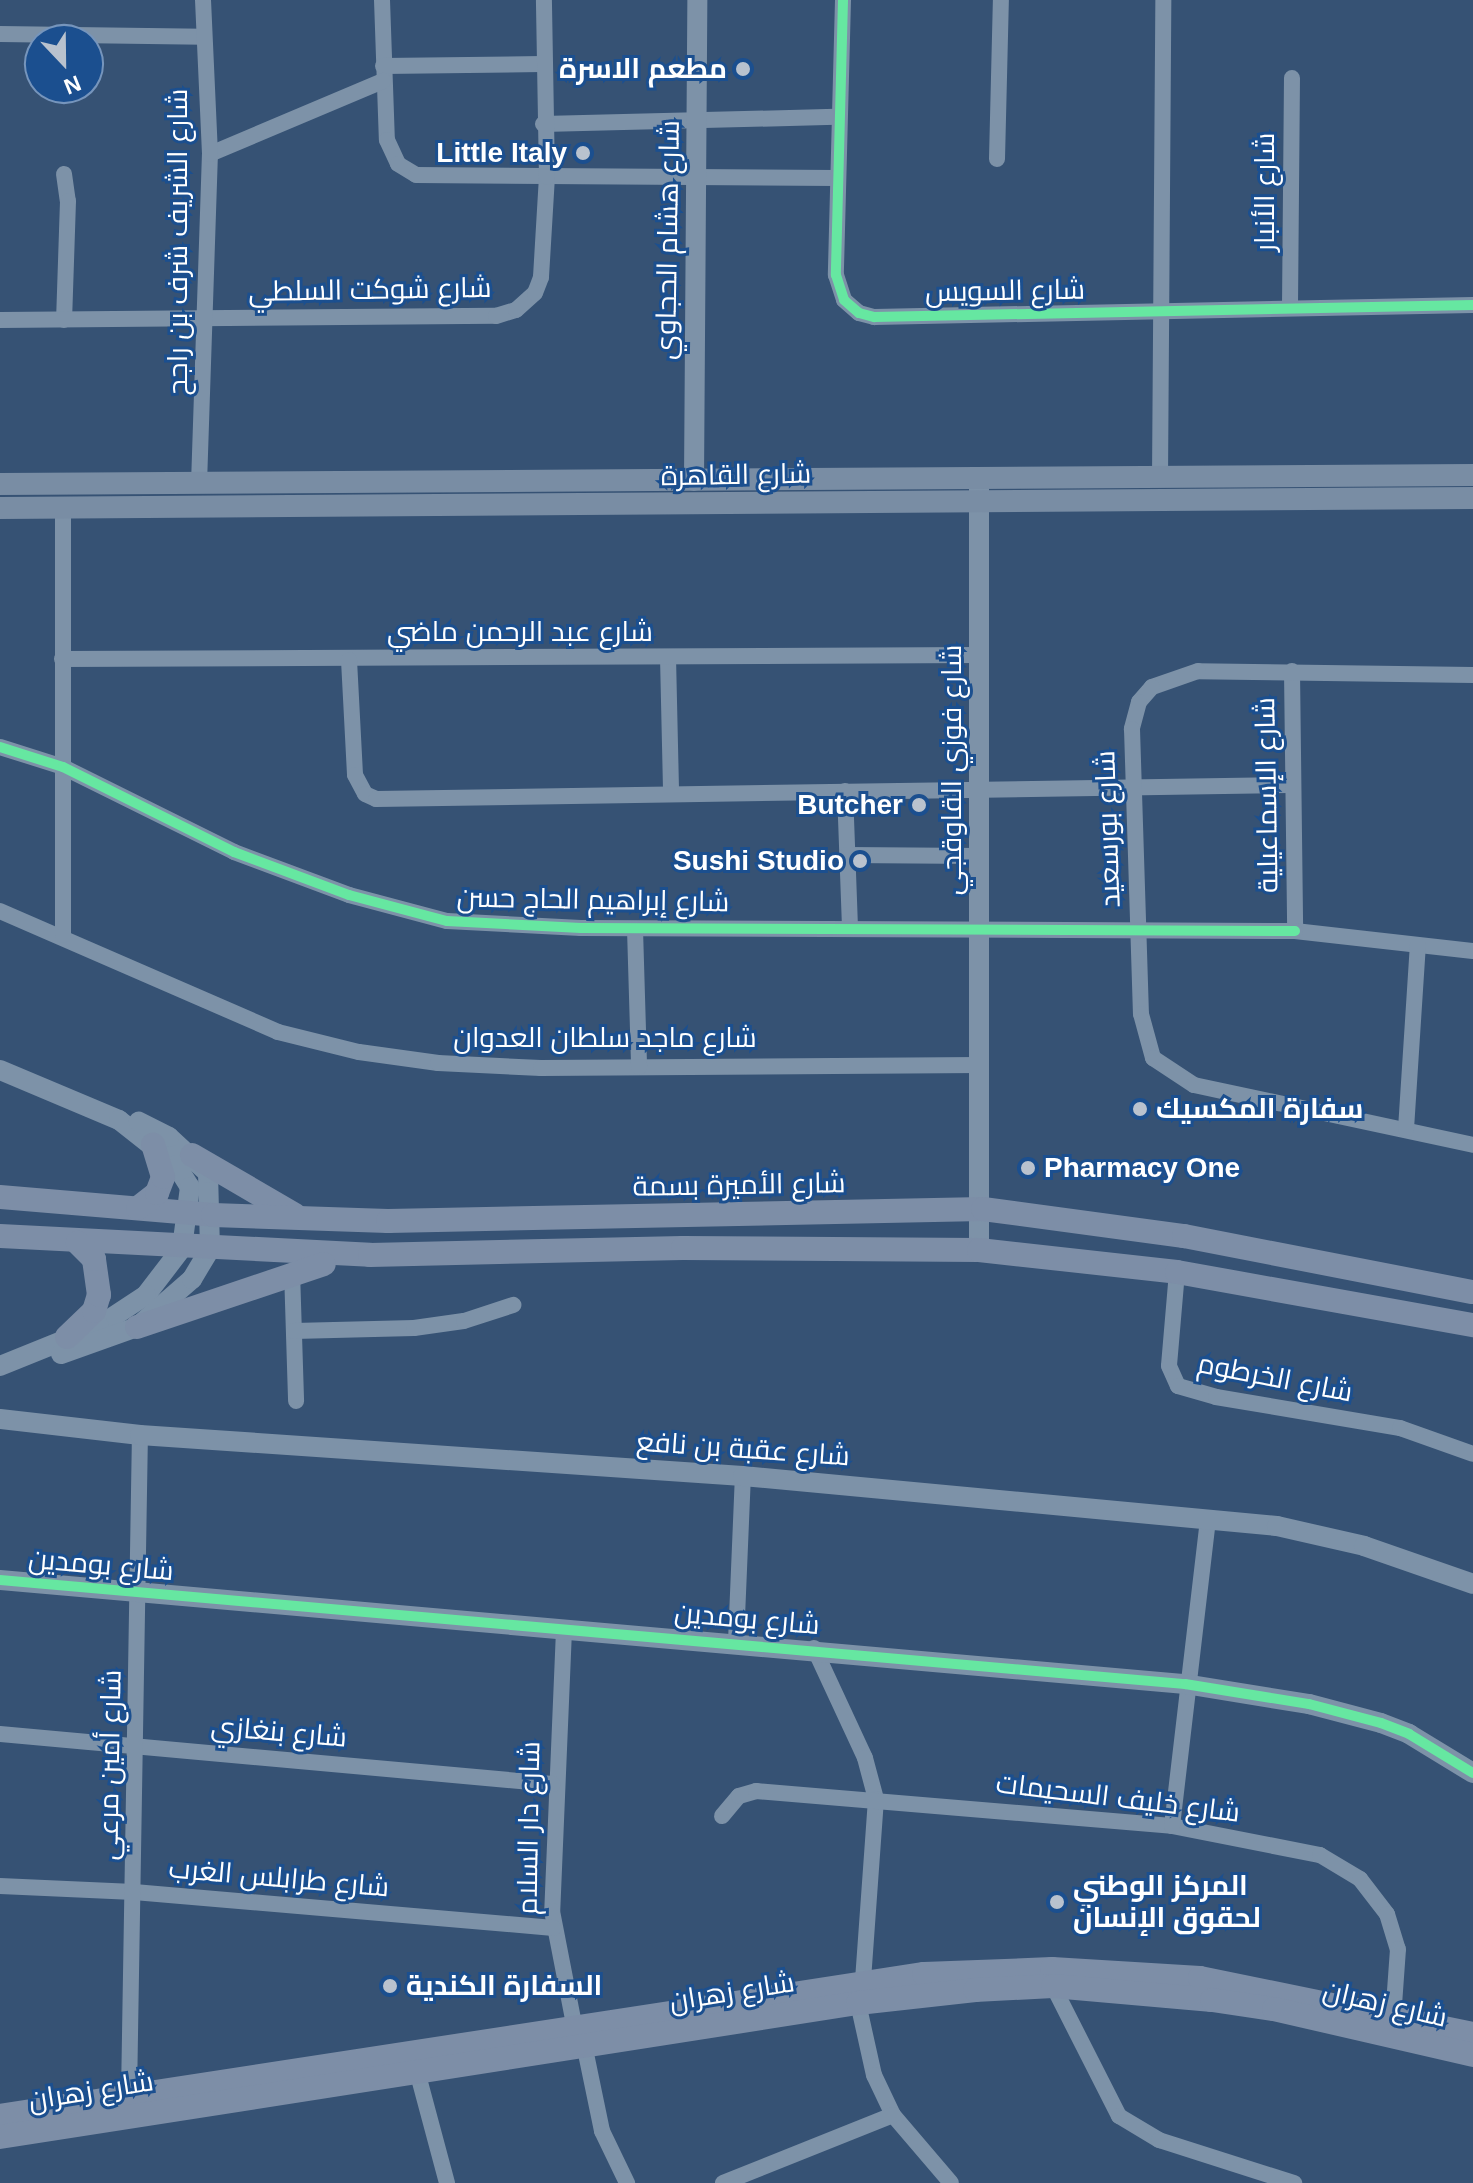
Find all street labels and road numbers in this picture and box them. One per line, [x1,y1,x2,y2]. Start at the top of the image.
street label: شارع الشريف شرف بن راجح [161,89,195,395]
street label: شارع هشام الحجاوي [649,120,687,360]
street label: شارع الأنبار [1248,133,1282,251]
street label: شارع شوكت السلطي [248,271,492,309]
street label: شارع السويس [925,273,1085,309]
street label: شارع القاهرة [660,457,812,493]
street label: شارع عبد الرحمن ماضي [387,615,653,649]
street label: شارع فوزي القاوقجي [935,645,969,895]
street label: شارع الإسماعيلية [1248,697,1286,893]
street label: شارع بورسعيد [1088,750,1128,908]
street label: شارع إبراهيم الحاج حسن [456,881,730,919]
street label: شارع ماجد سلطان العدوان [453,1021,757,1055]
street label: شارع الأميرة بسمة [632,1166,846,1204]
street label: شارع الخرطوم [1195,1347,1355,1409]
street label: شارع عقبة بن نافع [635,1425,851,1473]
street label: شارع بومدين [27,1542,175,1588]
street label: شارع بومدين [673,1596,821,1642]
street label: شارع أمين مرعي [92,1669,128,1861]
street label: شارع بنغازي [210,1709,348,1755]
street label: شارع دار السلام [511,1741,547,1915]
street label: شارع خليف السحيمات [994,1766,1242,1830]
street label: شارع طرابلس الغرب [167,1852,391,1904]
street label: شارع زهران [667,1966,797,2018]
street label: شارع زهران [1320,1973,1450,2035]
street label: شارع زهران [26,2065,156,2117]

